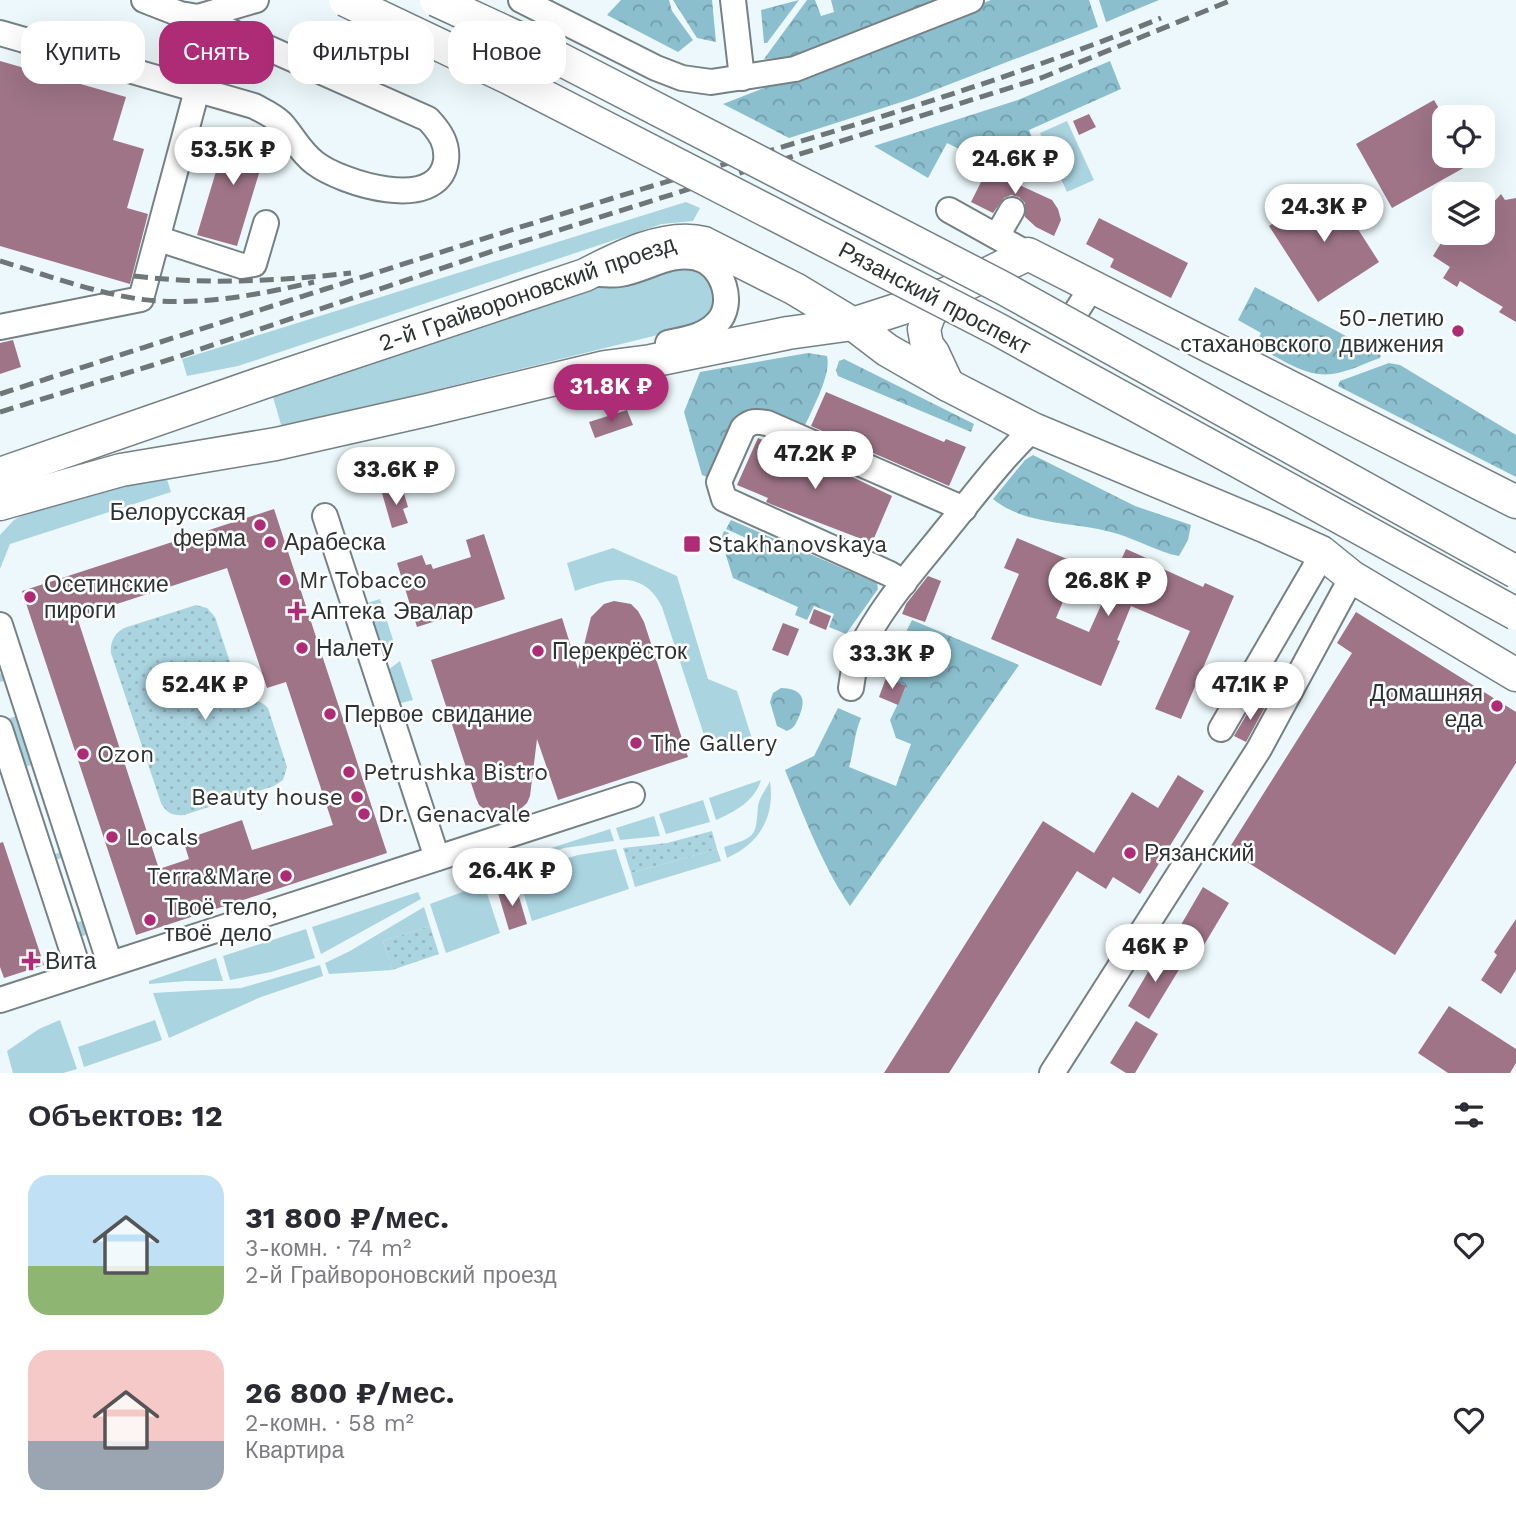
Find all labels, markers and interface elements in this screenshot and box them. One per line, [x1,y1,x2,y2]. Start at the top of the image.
chip: Купить [21,21,145,84]
chip: Снять [159,21,274,84]
chip: Фильтры [288,21,434,84]
chip: Новое [448,21,566,84]
map controls [1432,105,1495,245]
button: locate [1432,105,1495,168]
pin: 53.5K ₽ [168,128,298,187]
text: 53.5K ₽ [190,136,276,163]
pin: 24.6K ₽ [950,136,1080,196]
text: 24.6K ₽ [971,145,1059,172]
button: layers [1432,182,1495,245]
pin: 24.3K ₽ [1259,184,1389,244]
text: 24.3K ₽ [1281,193,1367,220]
street label: 2-й Грайвороновский проезд [375,230,679,357]
street label: Рязанский проспект [834,236,1036,361]
place label: 50-летию стахановского движения [1180,305,1444,358]
marker: 50-летию стахановского движения [1450,323,1466,339]
pin: 31.8K ₽ [546,364,676,424]
text: 31.8K ₽ [570,373,652,400]
pin: 47.2K ₽ [750,432,880,491]
text: 47.2K ₽ [773,440,857,467]
pin: 33.6K ₽ [331,448,461,507]
text: 33.6K ₽ [353,456,439,483]
place label: Белорусская ферма [110,499,246,552]
marker: Белорусская ферма [252,517,268,533]
place label: Арабеска [284,529,386,556]
place label: Stakhanovskaya [708,531,887,558]
marker: Арабеска [262,534,278,550]
marker: Stakhanovskaya [682,534,702,554]
pin: 26.8K ₽ [1043,558,1173,618]
place label: Mr Tobacco [299,567,427,594]
text: 26.8K ₽ [1064,567,1152,594]
place label: Осетинские пироги [44,571,169,624]
marker: Mr Tobacco [277,572,293,588]
marker: Осетинские пироги [22,589,38,605]
place label: Аптека Эвалар [311,598,473,625]
marker: Аптека Эвалар [289,603,305,619]
pin: 33.3K ₽ [827,632,957,691]
place label: Налету [316,635,394,662]
place label: Перекрёсток [552,638,688,665]
marker: Налету [294,640,310,656]
text: 33.3K ₽ [849,640,935,667]
marker: Перекрёсток [530,643,546,659]
pin: 52.4K ₽ [140,662,270,722]
pin: 47.1K ₽ [1185,662,1315,722]
text: 52.4K ₽ [162,671,248,698]
text: 47.1K ₽ [1211,671,1289,698]
place label: Домашняя еда [1370,680,1483,733]
marker: Домашняя еда [1489,698,1505,714]
place label: Первое свидание [344,701,533,728]
marker: Первое свидание [322,706,338,722]
place label: The Gallery [650,730,777,757]
marker: The Gallery [628,735,644,751]
place label: Ozon [97,741,154,768]
marker: Ozon [75,746,91,762]
place label: Petrushka Bistro [363,759,548,786]
marker: Petrushka Bistro [341,764,357,780]
place label: Beauty house [191,784,343,811]
marker: Beauty house [349,789,365,805]
place label: Dr. Genacvale [378,801,531,828]
marker: Dr. Genacvale [356,806,372,822]
place label: Locals [126,824,198,851]
marker: Locals [104,829,120,845]
place label: Рязанский [1144,840,1254,867]
marker: Рязанский [1122,845,1138,861]
pin: 26.4K ₽ [447,848,577,908]
text: 26.4K ₽ [468,857,556,884]
place label: Terra&Mare [147,863,272,890]
marker: Terra&Mare [278,868,294,884]
place label: Твоё тело, твоё дело [164,894,277,947]
marker: Твоё тело, твоё дело [142,912,158,928]
pin: 46K ₽ [1106,925,1204,984]
text: 46K ₽ [1121,933,1189,960]
place label: Вита [45,948,96,975]
marker: Вита [23,953,39,969]
icon: filters [1450,1096,1488,1134]
text: Объектов: 12 [28,1098,223,1133]
text: 31 800 ₽/мес. [245,1200,449,1235]
icon: home [84,1203,168,1287]
icon: heart [1450,1226,1488,1264]
text: 3-комн. · 74 m² [245,1235,411,1262]
text: 2-й Грайвороновский проезд [245,1262,557,1289]
text: 26 800 ₽/мес. [245,1375,455,1410]
icon: home [84,1378,168,1462]
icon: heart [1450,1401,1488,1439]
text: 2-комн. · 58 m² [245,1410,414,1437]
text: Квартира [245,1437,344,1464]

